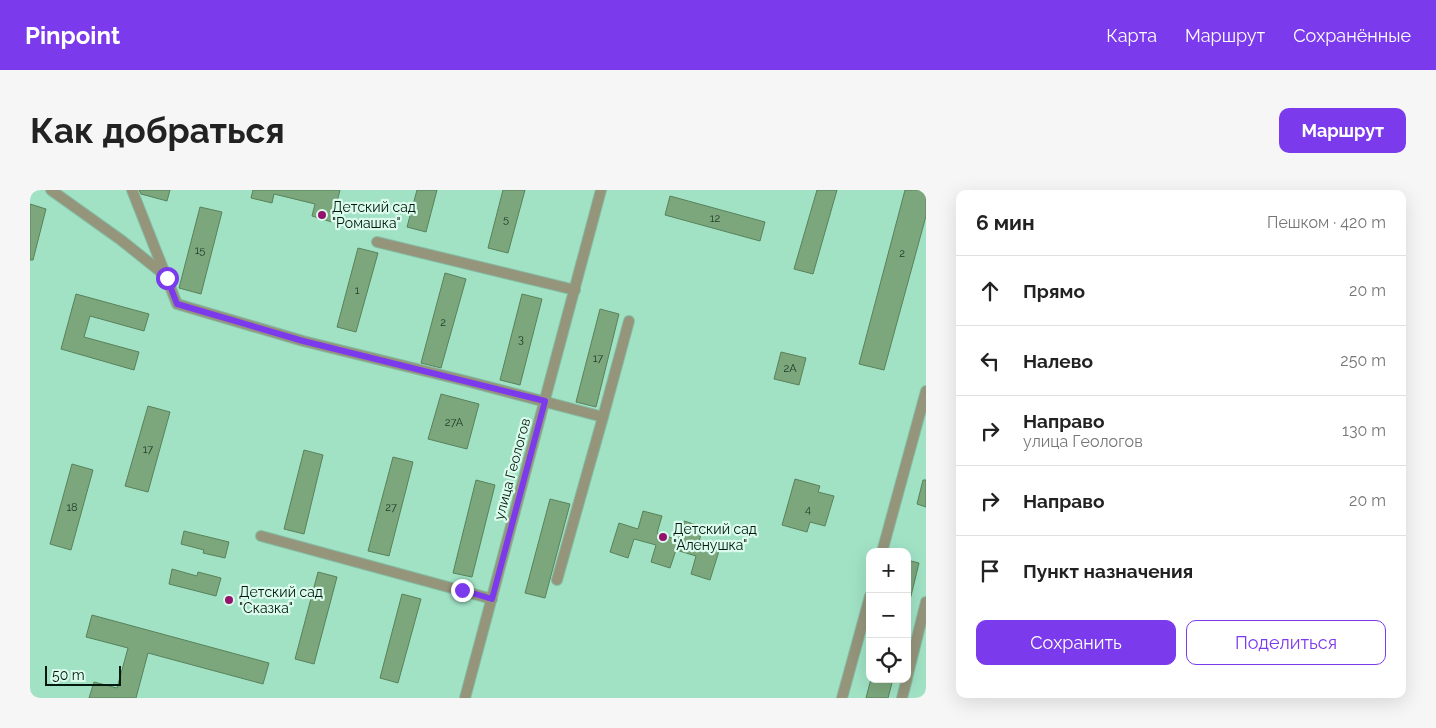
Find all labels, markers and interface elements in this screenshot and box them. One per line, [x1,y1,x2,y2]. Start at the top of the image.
text: Pinpoint [25,21,120,50]
text: Карта [1106,25,1157,46]
text: Маршрут [1185,25,1265,46]
text: Сохранённые [1293,25,1411,46]
button: Маршрут [1279,108,1406,153]
text: Как добраться [30,110,285,151]
place label: Детский сад "Ромашка" [332,199,416,231]
marker: Детский сад "Ромашка" [316,209,328,221]
text: 6 мин [976,210,1035,235]
house number: 12 [710,212,720,225]
house number: 5 [503,213,509,226]
text: Пешком · 420 m [1267,213,1386,232]
house number: 15 [195,244,205,257]
house number: 2 [899,247,905,260]
route start [156,267,179,290]
icon: ahead [976,277,1004,305]
text: Прямо [1023,280,1085,302]
text: 20 m [1349,281,1386,300]
house number: 1 [355,284,360,297]
house number: 2 [440,316,446,329]
house number: 3 [518,333,524,346]
icon: left [976,347,1004,375]
text: Налево [1023,350,1093,372]
text: 250 m [1340,351,1386,370]
house number: 17 [593,352,603,365]
house number: 2А [783,362,797,375]
text: Направо [1023,410,1104,432]
house number: 27А [445,416,464,429]
street label: улица Геологов [491,416,533,522]
icon: right [976,417,1004,445]
text: 130 m [1342,421,1386,440]
text: улица Геологов [1023,432,1143,451]
house number: 17 [143,443,153,456]
icon: right [976,487,1004,515]
text: Направо [1023,490,1104,512]
text: 20 m [1349,491,1386,510]
house number: 18 [66,501,78,514]
house number: 27 [385,501,397,514]
house number: 4 [805,503,811,516]
place label: Детский сад "Аленушка" [673,521,757,553]
marker: Детский сад "Аленушка" [657,531,669,543]
map controls [866,548,911,683]
button: + [866,548,911,593]
icon: arrive [976,557,1004,585]
text: Пункт назначения [1023,560,1193,582]
route end [451,579,474,602]
place label: Детский сад "Сказка" [239,584,323,616]
button: − [866,593,911,638]
marker: Детский сад "Сказка" [223,594,235,606]
button: Сохранить [976,620,1176,665]
button: Поделиться [1186,620,1386,665]
button: locate [866,638,911,683]
scale bar [45,663,121,686]
text: 50 m [52,667,85,683]

